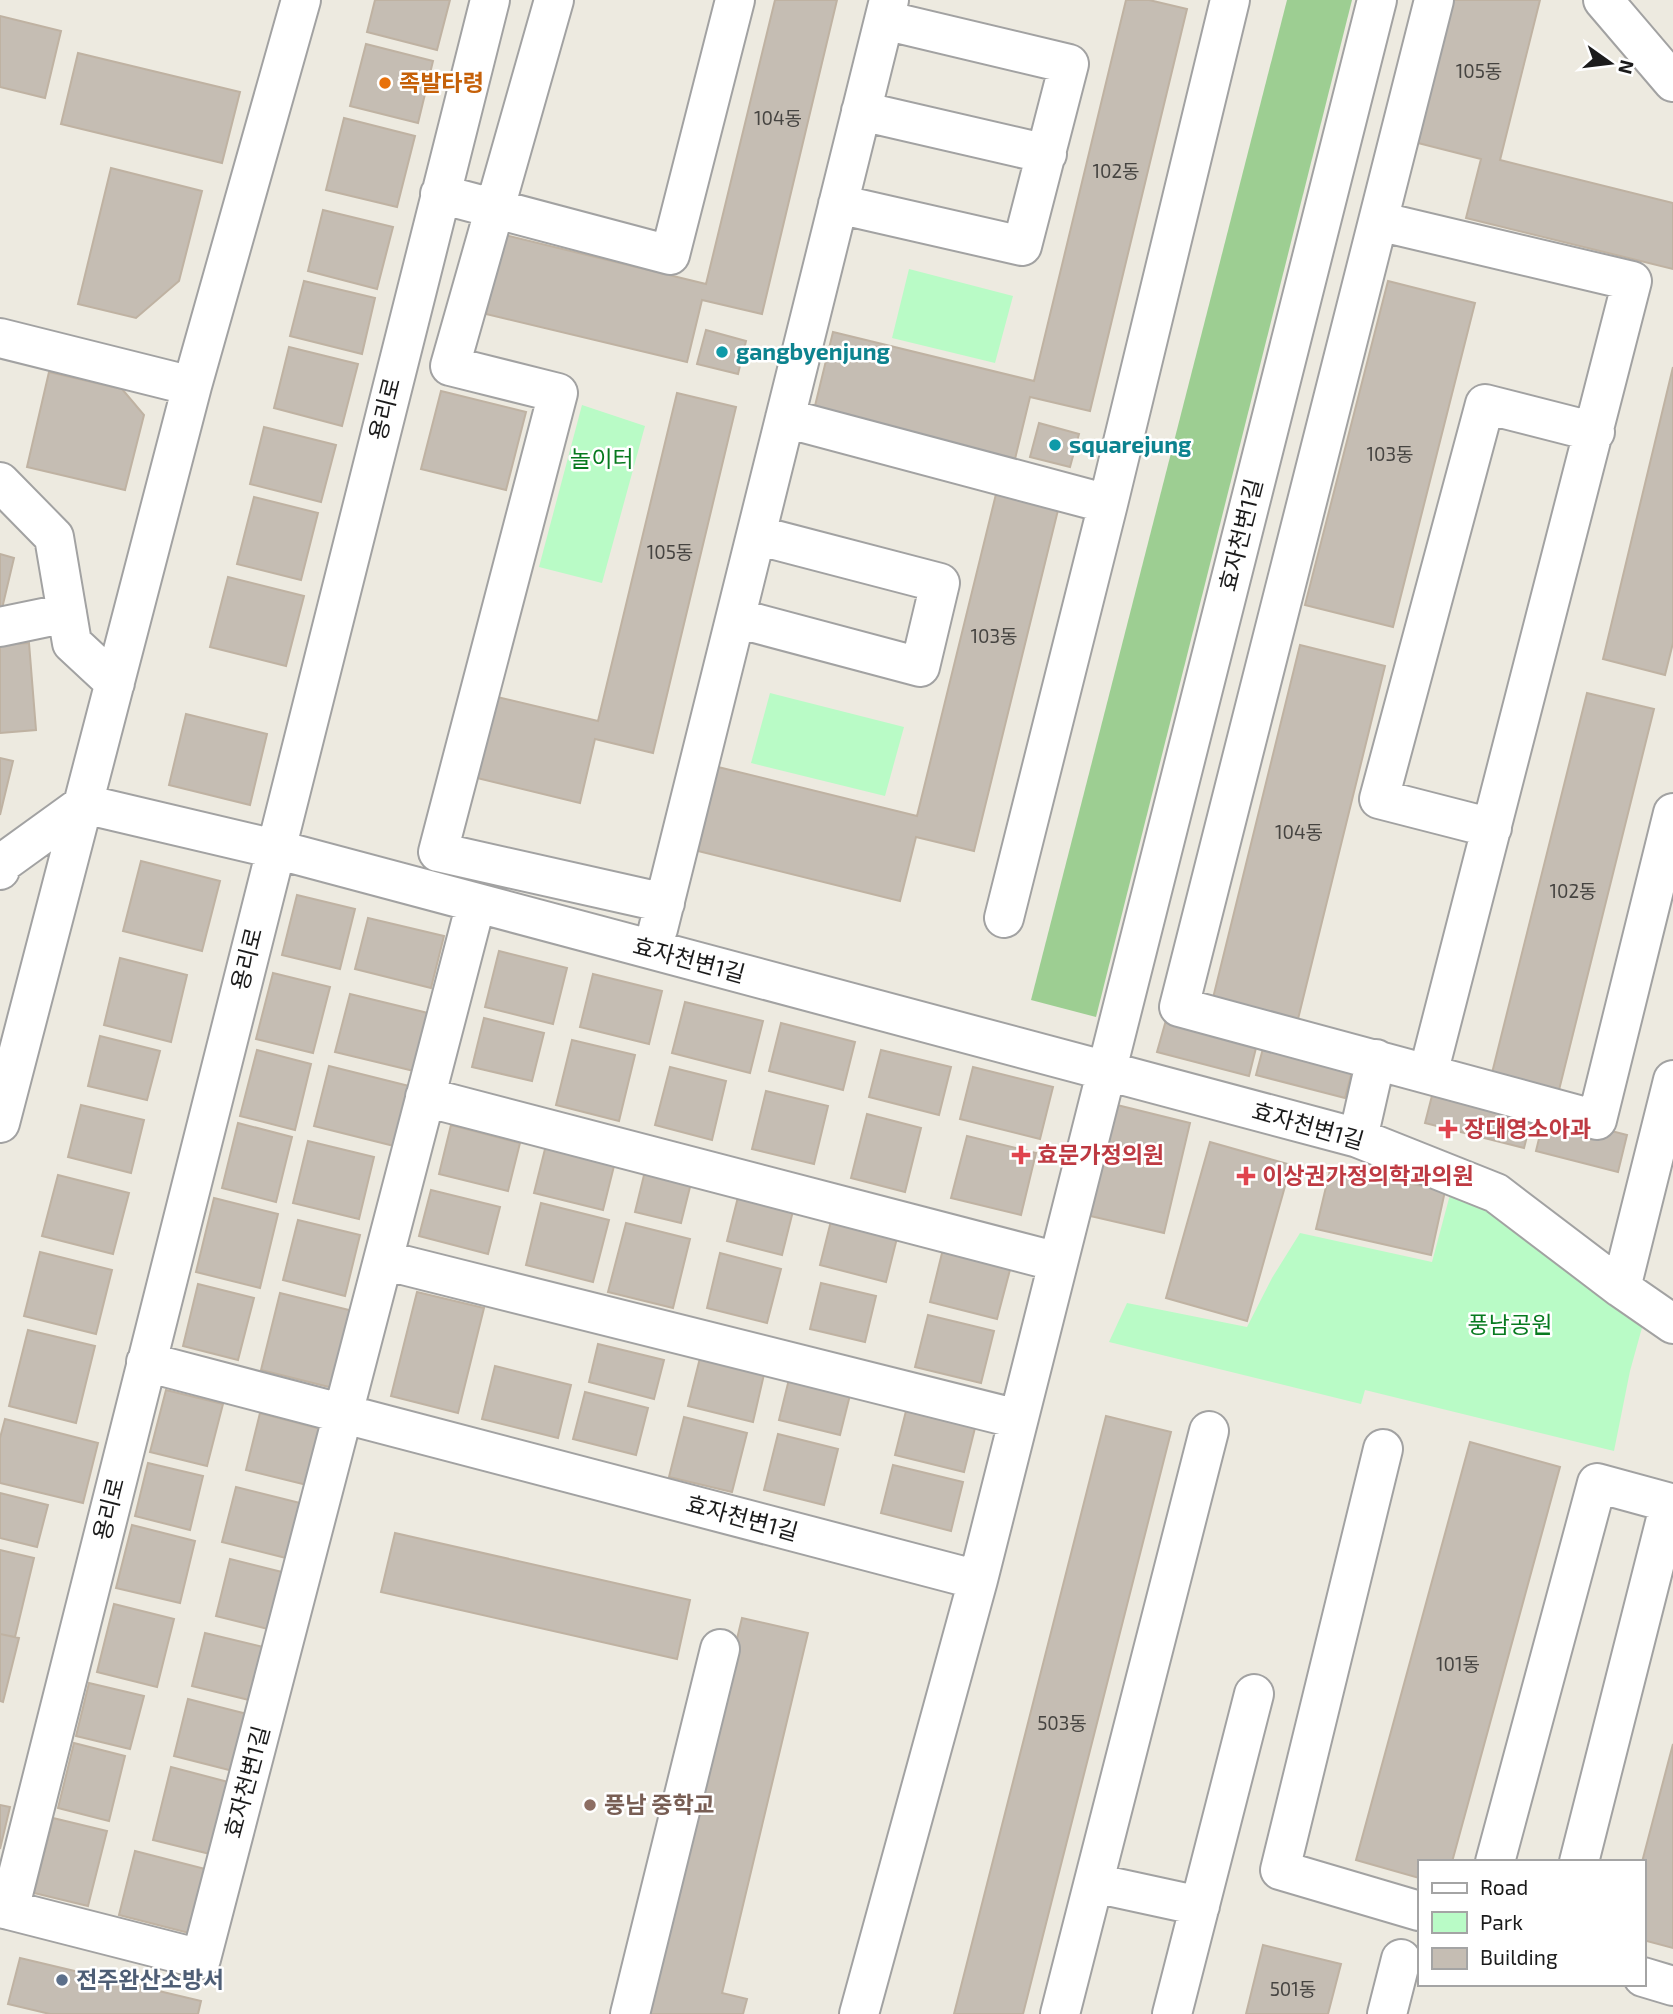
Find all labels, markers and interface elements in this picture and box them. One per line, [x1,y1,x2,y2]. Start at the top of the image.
north arrow [1575,28,1645,98]
text: N [1614,58,1640,77]
house number: 105동 [1456,59,1502,82]
place label: 족발타령 [399,68,484,96]
marker: 족발타령 [377,75,393,91]
house number: 104동 [754,106,802,129]
house number: 102동 [1092,159,1140,182]
place label: gangbyenjung [736,337,890,365]
marker: gangbyenjung [714,344,730,360]
street label: 용리로 [363,375,405,443]
place label: squarejung [1069,430,1192,458]
marker: squarejung [1047,437,1063,453]
house number: 103동 [1366,442,1414,465]
park label: 놀이터 [570,444,634,472]
street label: 효자천변1길 [1213,476,1268,594]
house number: 105동 [647,540,693,563]
house number: 103동 [970,624,1018,647]
house number: 104동 [1275,820,1323,843]
house number: 102동 [1549,879,1597,902]
street label: 용리로 [225,925,267,993]
street label: 효자천변1길 [630,931,748,987]
street label: 효자천변1길 [1249,1096,1367,1154]
place label: 장대영소아과 [1464,1114,1591,1142]
marker: 장대영소아과 [1438,1119,1458,1139]
place label: 효문가정의원 [1037,1140,1164,1168]
marker: 효문가정의원 [1011,1145,1031,1165]
place label: 이상권가정의학과의원 [1262,1161,1474,1189]
marker: 이상권가정의학과의원 [1236,1166,1256,1186]
park label: 풍남공원 [1468,1310,1552,1338]
street label: 용리로 [87,1475,129,1543]
street label: 효자천변1길 [683,1489,801,1545]
house number: 101동 [1436,1652,1480,1675]
house number: 503동 [1037,1711,1087,1734]
street label: 효자천변1길 [218,1723,274,1841]
place label: 풍남 중학교 [604,1790,715,1818]
marker: 풍남 중학교 [582,1797,598,1813]
legend [1418,1860,1645,1986]
text: Road [1480,1874,1528,1899]
text: Park [1480,1909,1523,1934]
text: Building [1480,1944,1558,1969]
place label: 전주완산소방서 [76,1965,224,1993]
marker: 전주완산소방서 [54,1972,70,1988]
house number: 501동 [1270,1977,1316,2000]

